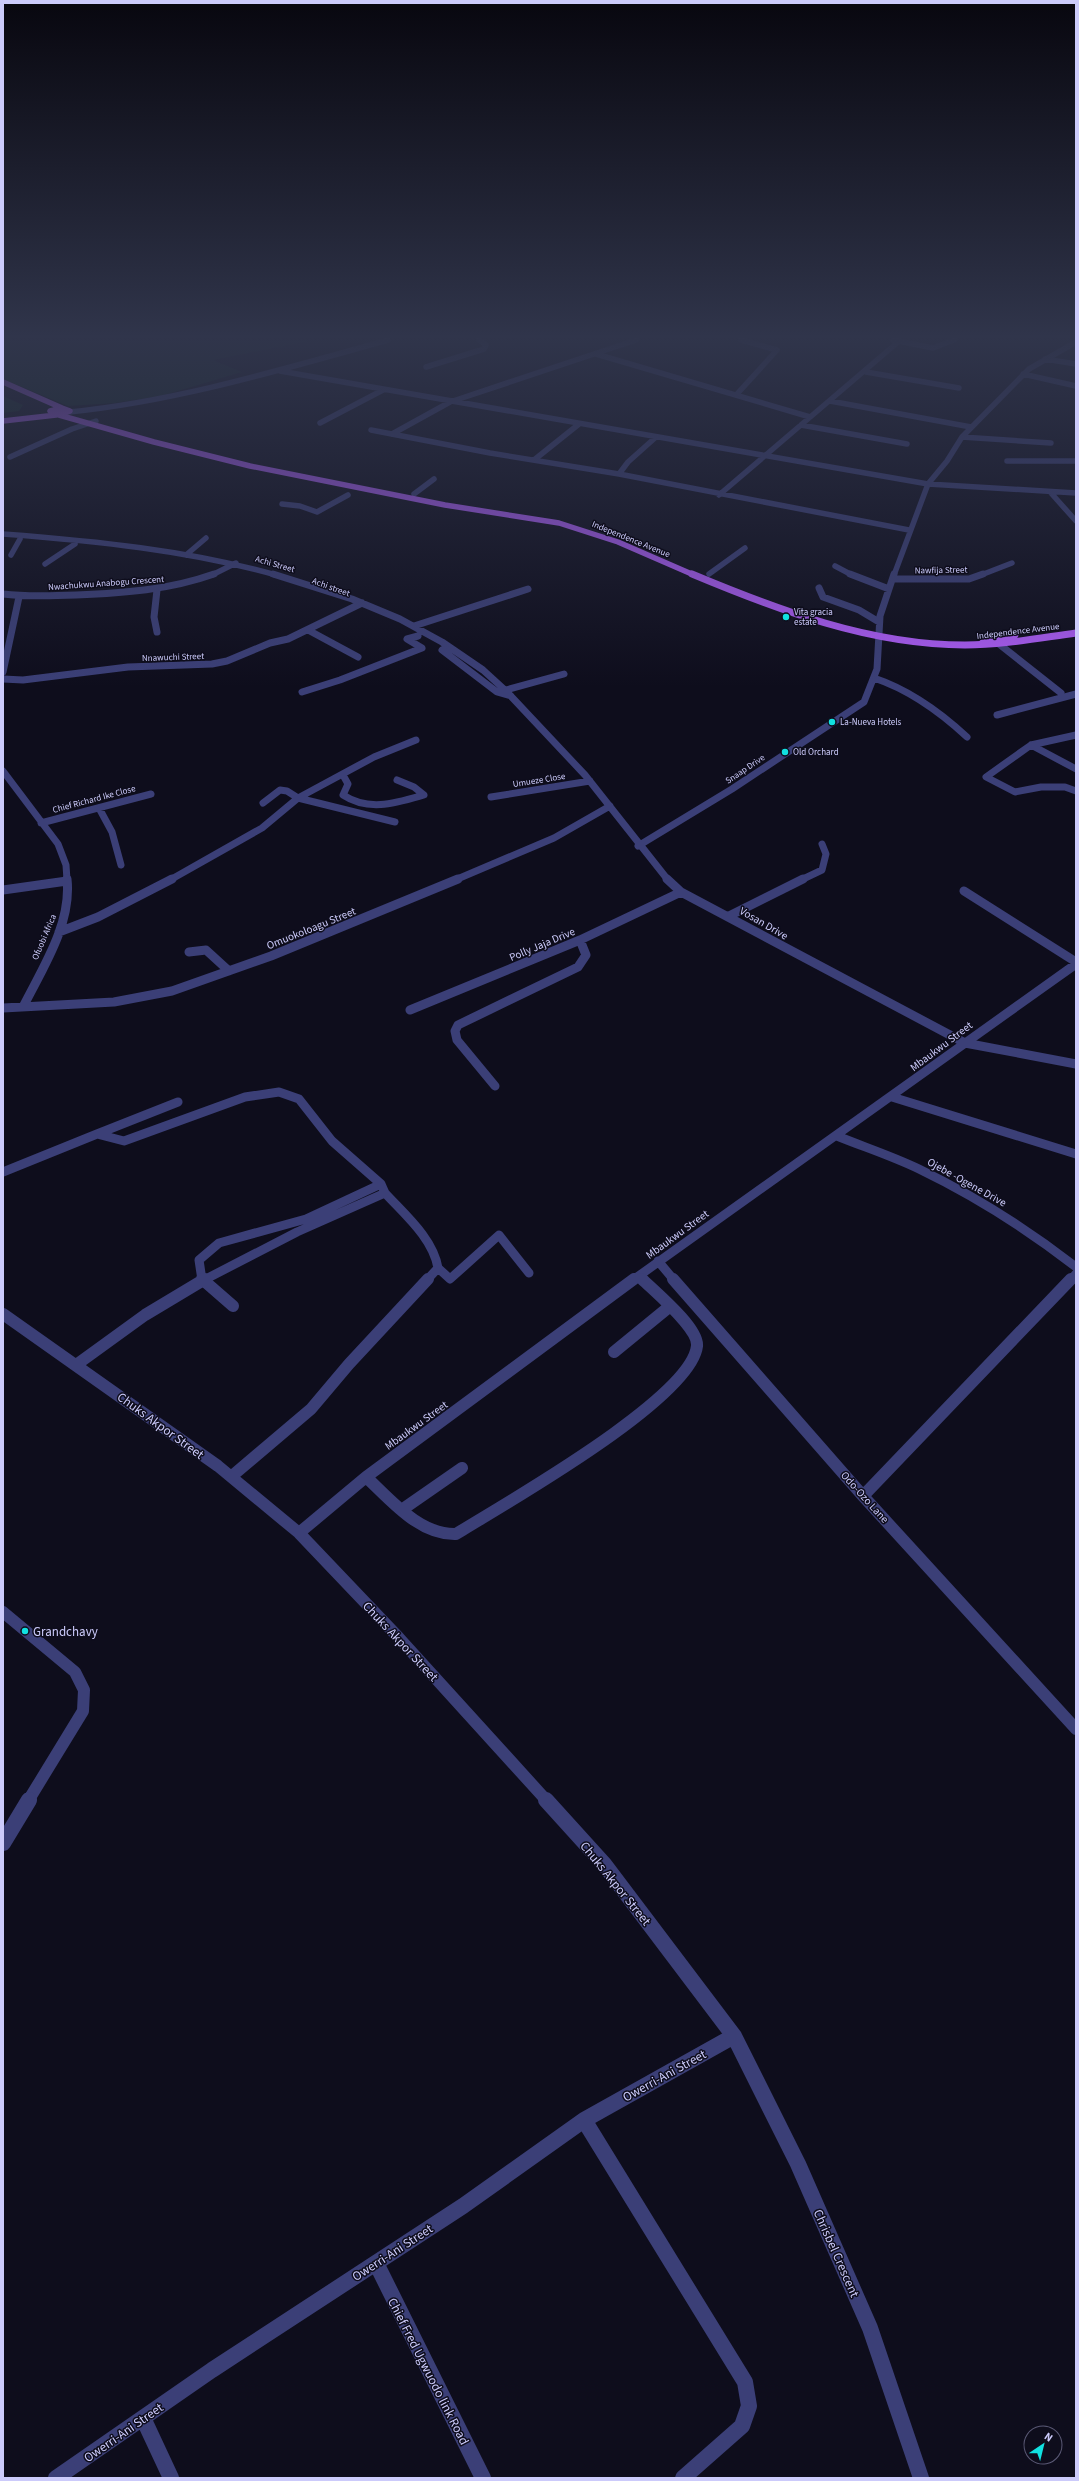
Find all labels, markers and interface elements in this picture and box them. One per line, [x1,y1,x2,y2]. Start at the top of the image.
street label: Independence Avenue [590,518,672,561]
street label: Achi Street [254,553,296,576]
street label: Nawfija Street [915,564,968,577]
street label: Nwachukwu Anabogu Crescent [47,573,165,594]
street label: Achi street [310,575,352,600]
place label: Vita gracia estate [794,606,833,629]
marker: Vita gracia estate [781,612,791,622]
street label: Independence Avenue [976,620,1061,643]
street label: Nnawuchi Street [142,650,204,665]
place label: La-Nueva Hotels [840,716,902,729]
marker: La-Nueva Hotels [827,717,837,727]
place label: Old Orchard [793,746,839,759]
marker: Old Orchard [780,747,790,757]
street label: Snaap Drive [723,751,768,787]
street label: Umueze Close [512,770,567,791]
street label: Chief Richard Ike Close [51,782,138,817]
street label: Omuokoloagu Street [264,904,358,953]
street label: Vosan Drive [737,904,791,944]
street label: Ofuobi Africa [29,912,60,962]
street label: Polly Jaja Drive [507,924,578,965]
street label: Mbaukwu Street [907,1018,976,1075]
street label: Ojebe -Ogene Drive [925,1154,1009,1211]
street label: Mbaukwu Street [643,1206,712,1262]
street label: Chuks Akpor Street [113,1388,208,1464]
street label: Mbaukwu Street [382,1397,451,1453]
street label: Odo-Ozo Lane [837,1468,892,1527]
street label: Chuks Akpor Street [358,1598,443,1686]
place label: Grandchavy [33,1623,98,1641]
marker: Grandchavy [20,1626,30,1636]
street label: Chuks Akpor Street [576,1838,655,1930]
street label: Owerri-Ani Street [619,2045,710,2106]
street label: Chrisbel Crescent [809,2207,864,2301]
street label: Owerri-Ani Street [349,2220,437,2286]
street label: Chief Fred Ugwuodo link Road [383,2295,473,2448]
street label: Owerri-Ani Street [80,2398,167,2467]
north arrow [1023,2425,1063,2465]
text: N [1041,2429,1056,2445]

